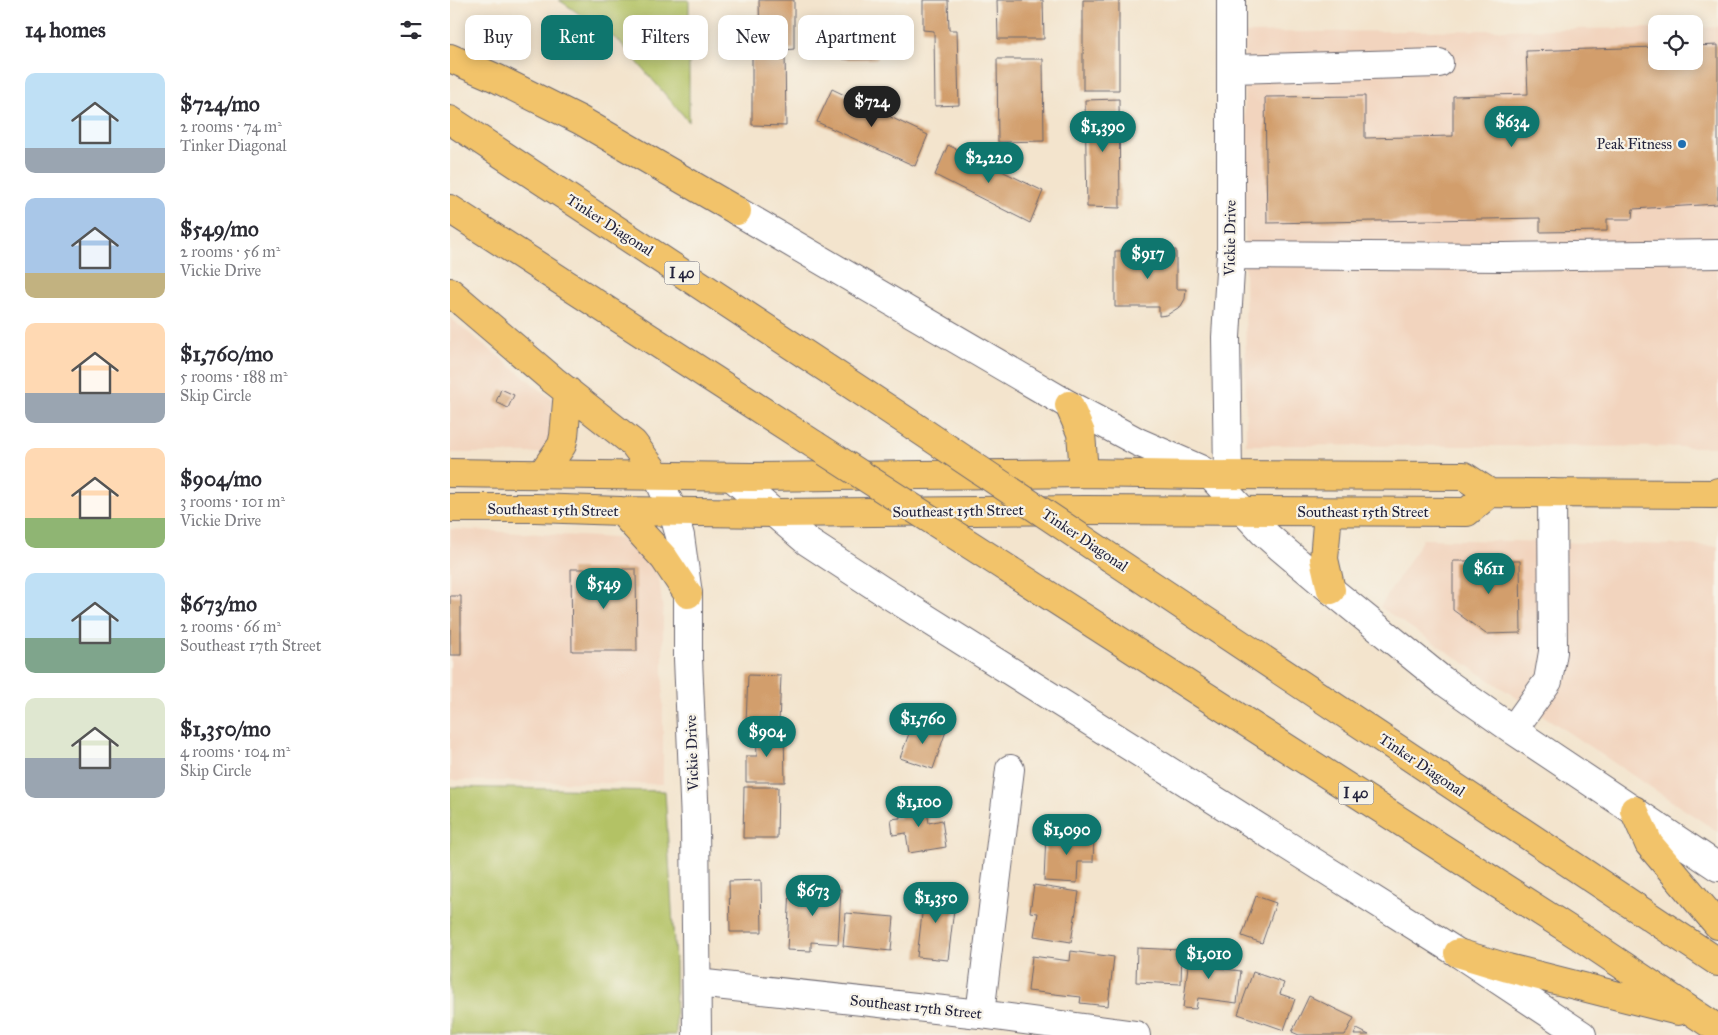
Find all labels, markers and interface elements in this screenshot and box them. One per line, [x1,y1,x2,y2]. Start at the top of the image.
chip: Buy [465,15,531,60]
chip: Rent [541,15,613,60]
chip: Filters [623,15,708,60]
chip: New [718,15,788,60]
chip: Apartment [798,15,914,60]
map controls [1648,15,1703,70]
button: locate [1648,15,1703,70]
icon: filters [397,16,425,44]
text: 14 homes [25,17,106,43]
pin: $724 [842,86,902,128]
text: $724/mo [180,91,260,117]
text: $724 [855,92,889,111]
icon: home [65,93,125,153]
pin: $634 [1482,106,1542,148]
pin: $1,390 [1062,110,1144,153]
text: $634 [1495,112,1529,131]
text: 2 rooms · 74 m² [180,117,282,136]
text: $1,390 [1081,117,1125,136]
place label: Peak Fitness [1597,135,1672,153]
text: Tinker Diagonal [180,136,287,155]
marker: Peak Fitness [1676,138,1688,150]
pin: $2,220 [948,142,1030,184]
text: $2,220 [966,148,1013,167]
street label: Tinker Diagonal [563,190,658,260]
street label: Vickie Drive [1220,200,1240,277]
text: $549/mo [180,216,259,242]
icon: home [65,218,125,278]
pin: $917 [1118,238,1178,280]
text: 2 rooms · 56 m² [180,242,280,261]
text: $917 [1132,244,1164,263]
text: Vickie Drive [180,261,261,280]
road number: I 40 [664,262,700,284]
text: $1,760/mo [180,341,273,367]
icon: home [65,343,125,403]
text: 5 rooms · 188 m² [180,367,288,386]
text: Skip Circle [180,386,251,405]
text: $904/mo [180,466,262,492]
icon: home [65,468,125,528]
text: 3 rooms · 101 m² [180,492,285,511]
street label: Southeast 15th Street [487,500,620,520]
street label: Southeast 15th Street [892,501,1025,521]
street label: Southeast 15th Street [1297,503,1429,521]
street label: Tinker Diagonal [1039,505,1132,576]
text: Vickie Drive [180,511,261,530]
pin: $611 [1459,552,1519,595]
text: $611 [1474,559,1504,578]
pin: $549 [574,568,634,610]
text: $549 [587,574,621,593]
text: $673/mo [180,591,257,617]
icon: home [65,593,125,653]
text: 2 rooms · 66 m² [180,617,281,636]
text: Southeast 17th Street [180,636,321,655]
pin: $1,760 [882,702,964,745]
text: $1,760 [900,709,946,728]
street label: Vickie Drive [682,715,702,792]
text: $1,350/mo [180,716,271,742]
pin: $904 [737,716,797,758]
icon: home [65,718,125,778]
text: $904 [749,722,785,741]
street label: Tinker Diagonal [1376,730,1469,801]
text: 4 rooms · 104 m² [180,742,290,761]
text: Skip Circle [180,761,251,780]
road number: I 40 [1338,781,1374,804]
pin: $1,100 [878,786,960,828]
text: $1,100 [897,792,941,811]
pin: $1,090 [1026,814,1108,856]
text: $1,090 [1043,820,1091,839]
pin: $673 [783,874,843,917]
text: $673 [797,881,829,900]
pin: $1,350 [895,882,977,924]
text: $1,350 [914,888,958,907]
pin: $1,010 [1168,938,1250,980]
text: $1,010 [1187,944,1231,963]
street label: Southeast 17th Street [849,991,984,1023]

